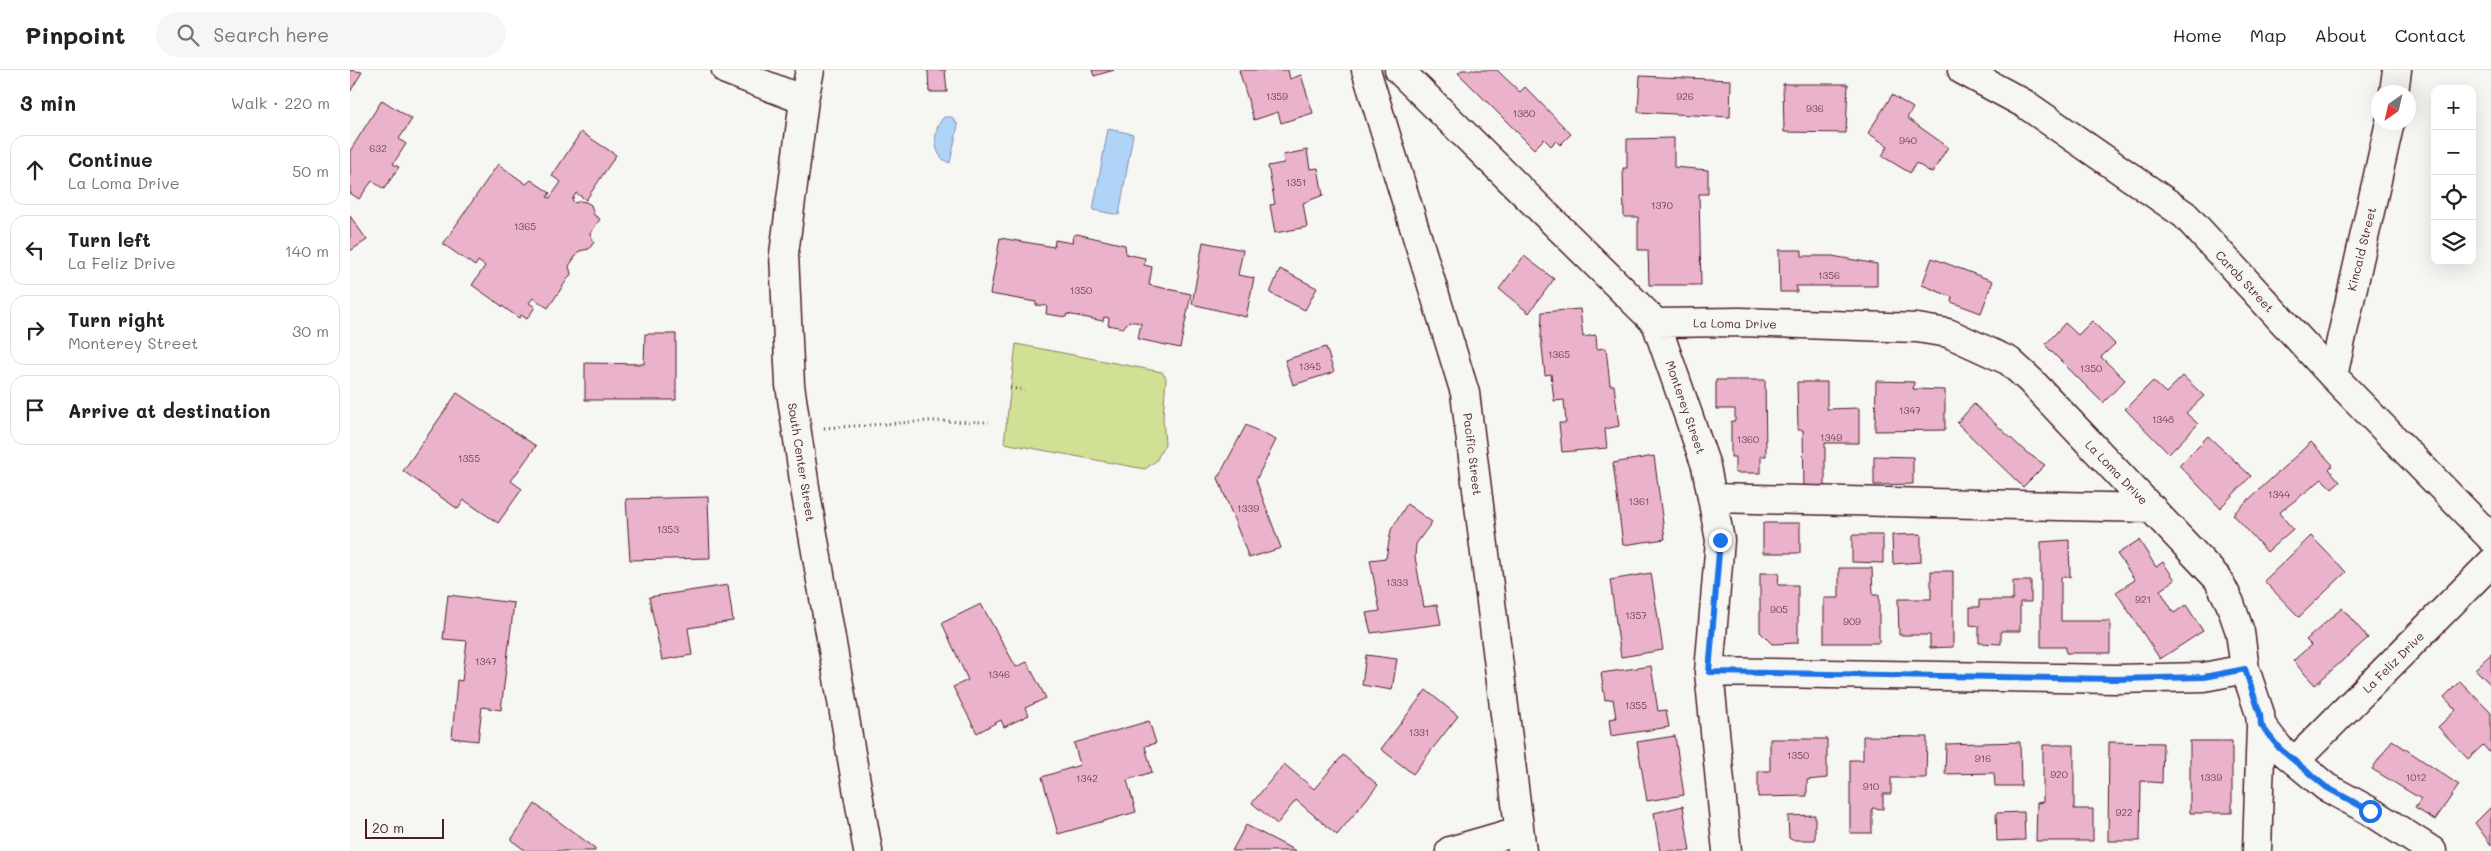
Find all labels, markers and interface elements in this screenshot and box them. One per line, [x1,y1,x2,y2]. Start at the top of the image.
search box [156,12,506,57]
text: Pinpoint [25,19,126,50]
icon: search [174,21,202,49]
text: Search here [214,22,329,47]
text: Home [2173,23,2222,47]
text: Map [2250,23,2286,47]
text: About [2314,23,2367,47]
text: Contact [2395,23,2466,47]
north arrow [2371,85,2416,130]
map controls [2431,85,2476,265]
button: + [2431,85,2476,130]
text: 3 min [20,89,76,116]
house number: 1359 [1266,89,1288,103]
house number: 926 [1676,89,1694,103]
text: Walk · 220 m [231,92,330,113]
house number: 936 [1806,101,1824,115]
house number: 1380 [1513,106,1535,120]
button: − [2431,130,2476,175]
house number: 940 [1899,133,1917,147]
house number: 632 [369,141,387,155]
text: Continue [68,147,153,172]
icon: ahead [21,156,49,184]
text: 50 m [292,160,329,181]
text: La Loma Drive [68,172,180,193]
house number: 1351 [1286,175,1306,189]
button: locate [2431,175,2476,220]
house number: 1370 [1651,198,1673,212]
street label: Kincaid Street [2343,206,2379,292]
house number: 1365 [514,219,536,233]
button: layers [2431,220,2476,265]
text: Turn left [68,227,151,252]
icon: left [21,236,49,264]
text: 140 m [285,240,329,261]
street label: Carob Street [2212,247,2278,315]
text: La Feliz Drive [68,252,176,273]
house number: 1356 [1818,268,1840,282]
house number: 1350 [1070,283,1092,297]
text: Turn right [68,307,165,332]
street label: La Loma Drive [1693,314,1777,332]
icon: right [21,316,49,344]
text: 30 m [292,320,329,341]
text: Monterey Street [68,332,198,353]
house number: 1365 [1548,347,1570,361]
street label: Monterey Street [1663,358,1709,456]
house number: 1345 [1299,359,1321,373]
house number: 1350 [2080,361,2102,375]
icon: arrive [21,396,49,424]
text: Arrive at destination [68,398,271,423]
street label: South Center Street [785,402,819,522]
house number: 1347 [1899,403,1921,417]
street label: Pacific Street [1460,412,1486,496]
house number: 1348 [2152,412,2174,426]
house number: 1349 [1820,430,1842,444]
house number: 1360 [1737,432,1759,446]
street label: La Loma Drive [2082,436,2152,508]
house number: 1355 [458,451,480,465]
house number: 1344 [2268,487,2290,501]
house number: 1361 [1629,494,1649,508]
house number: 1339 [1237,501,1259,515]
house number: 1353 [657,522,679,536]
route end [1709,529,1732,552]
house number: 1333 [1386,575,1408,589]
house number: 921 [2135,592,2151,606]
house number: 905 [1770,602,1788,616]
house number: 1357 [1625,608,1647,622]
house number: 909 [1843,614,1861,628]
street label: La Feliz Drive [2359,628,2427,696]
house number: 1347 [475,654,497,668]
house number: 1346 [988,667,1010,681]
house number: 1355 [1625,698,1647,712]
house number: 1331 [1409,725,1429,739]
house number: 1350 [1787,748,1809,762]
house number: 916 [1975,751,1991,765]
house number: 920 [2050,767,2068,781]
house number: 1339 [2200,770,2222,784]
house number: 1012 [2406,770,2426,784]
house number: 1342 [1076,771,1098,785]
house number: 910 [1863,779,1879,793]
route start [2359,800,2382,823]
house number: 922 [2115,805,2133,819]
scale bar [365,816,444,839]
text: 20 m [372,818,404,837]

